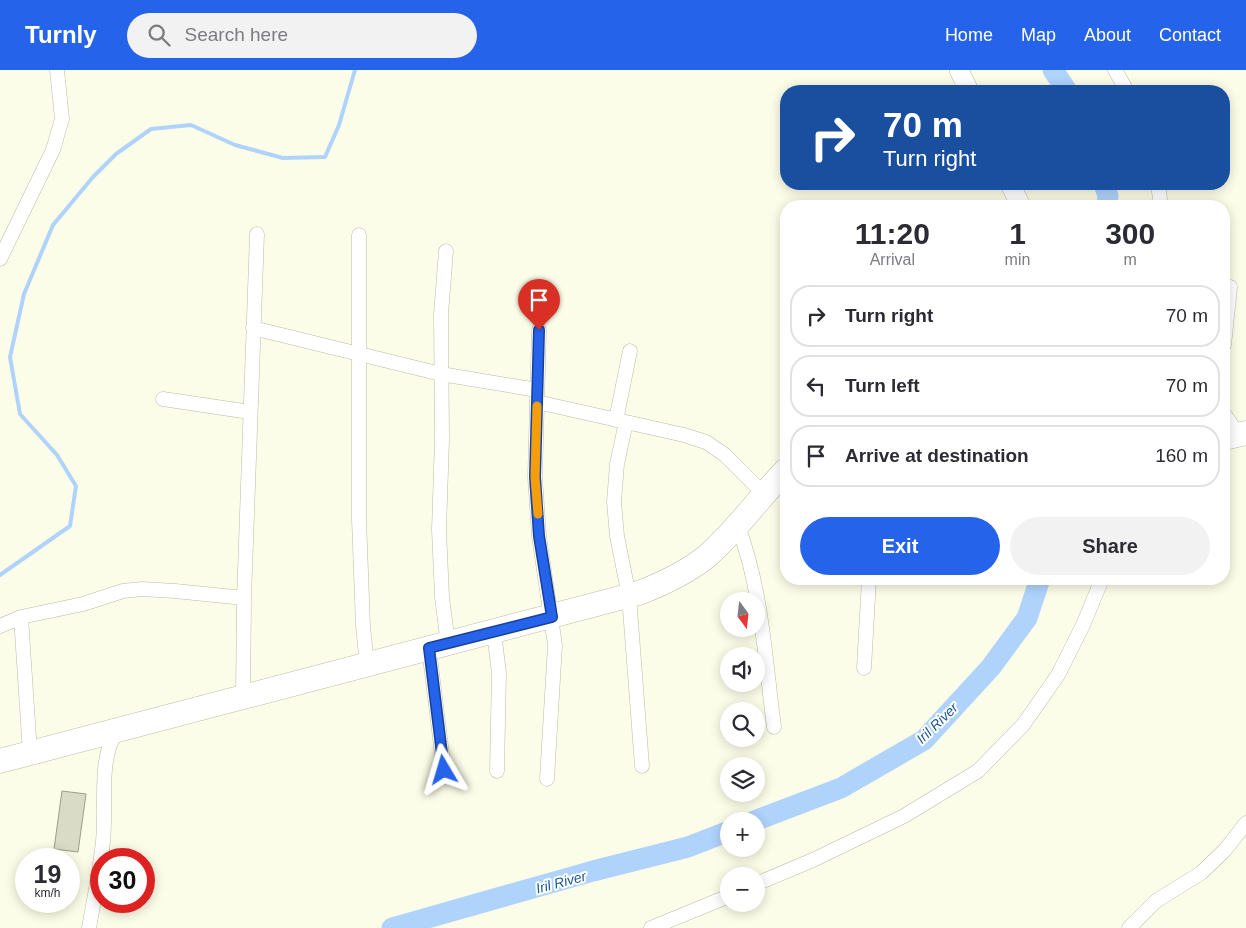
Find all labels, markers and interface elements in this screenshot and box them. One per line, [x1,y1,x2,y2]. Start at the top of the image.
search box [127,13,477,58]
text: Turnly [25,21,97,48]
icon: search [145,21,173,49]
text: Search here [185,24,288,45]
text: Home [945,25,993,45]
text: Map [1021,25,1056,45]
text: About [1084,25,1131,45]
text: Contact [1159,25,1221,45]
icon: right [800,105,865,170]
text: 70 m [883,105,963,144]
text: Turn right [883,146,976,171]
text: 11:20 [855,217,930,250]
text: 1 [1009,217,1026,250]
text: 300 [1105,217,1155,250]
text: Arrival [870,251,915,268]
text: min [1005,251,1030,268]
text: m [1124,251,1137,268]
pin [518,279,560,330]
icon: arrive [525,286,553,314]
icon: right [802,302,830,330]
text: Turn right [845,305,933,326]
text: 70 m [1166,305,1208,326]
icon: left [802,372,830,400]
text: Turn left [845,375,920,396]
text: 70 m [1166,375,1208,396]
icon: arrive [802,442,830,470]
text: Arrive at destination [845,445,1029,466]
text: 160 m [1155,445,1208,466]
button: Exit [800,517,1000,575]
button: Share [1010,517,1210,575]
north arrow [720,592,765,638]
map controls [720,592,765,912]
button: sound [720,647,765,692]
water label: Iril River [913,698,962,747]
button: search [720,702,765,747]
position arrow [417,743,469,795]
button: layers [720,757,765,802]
button: + [720,812,765,857]
speed limit sign: 30 [90,848,155,913]
text: 19 [34,860,61,888]
water label: Iril River [534,867,589,896]
button: − [720,867,765,912]
text: km/h [34,886,61,900]

